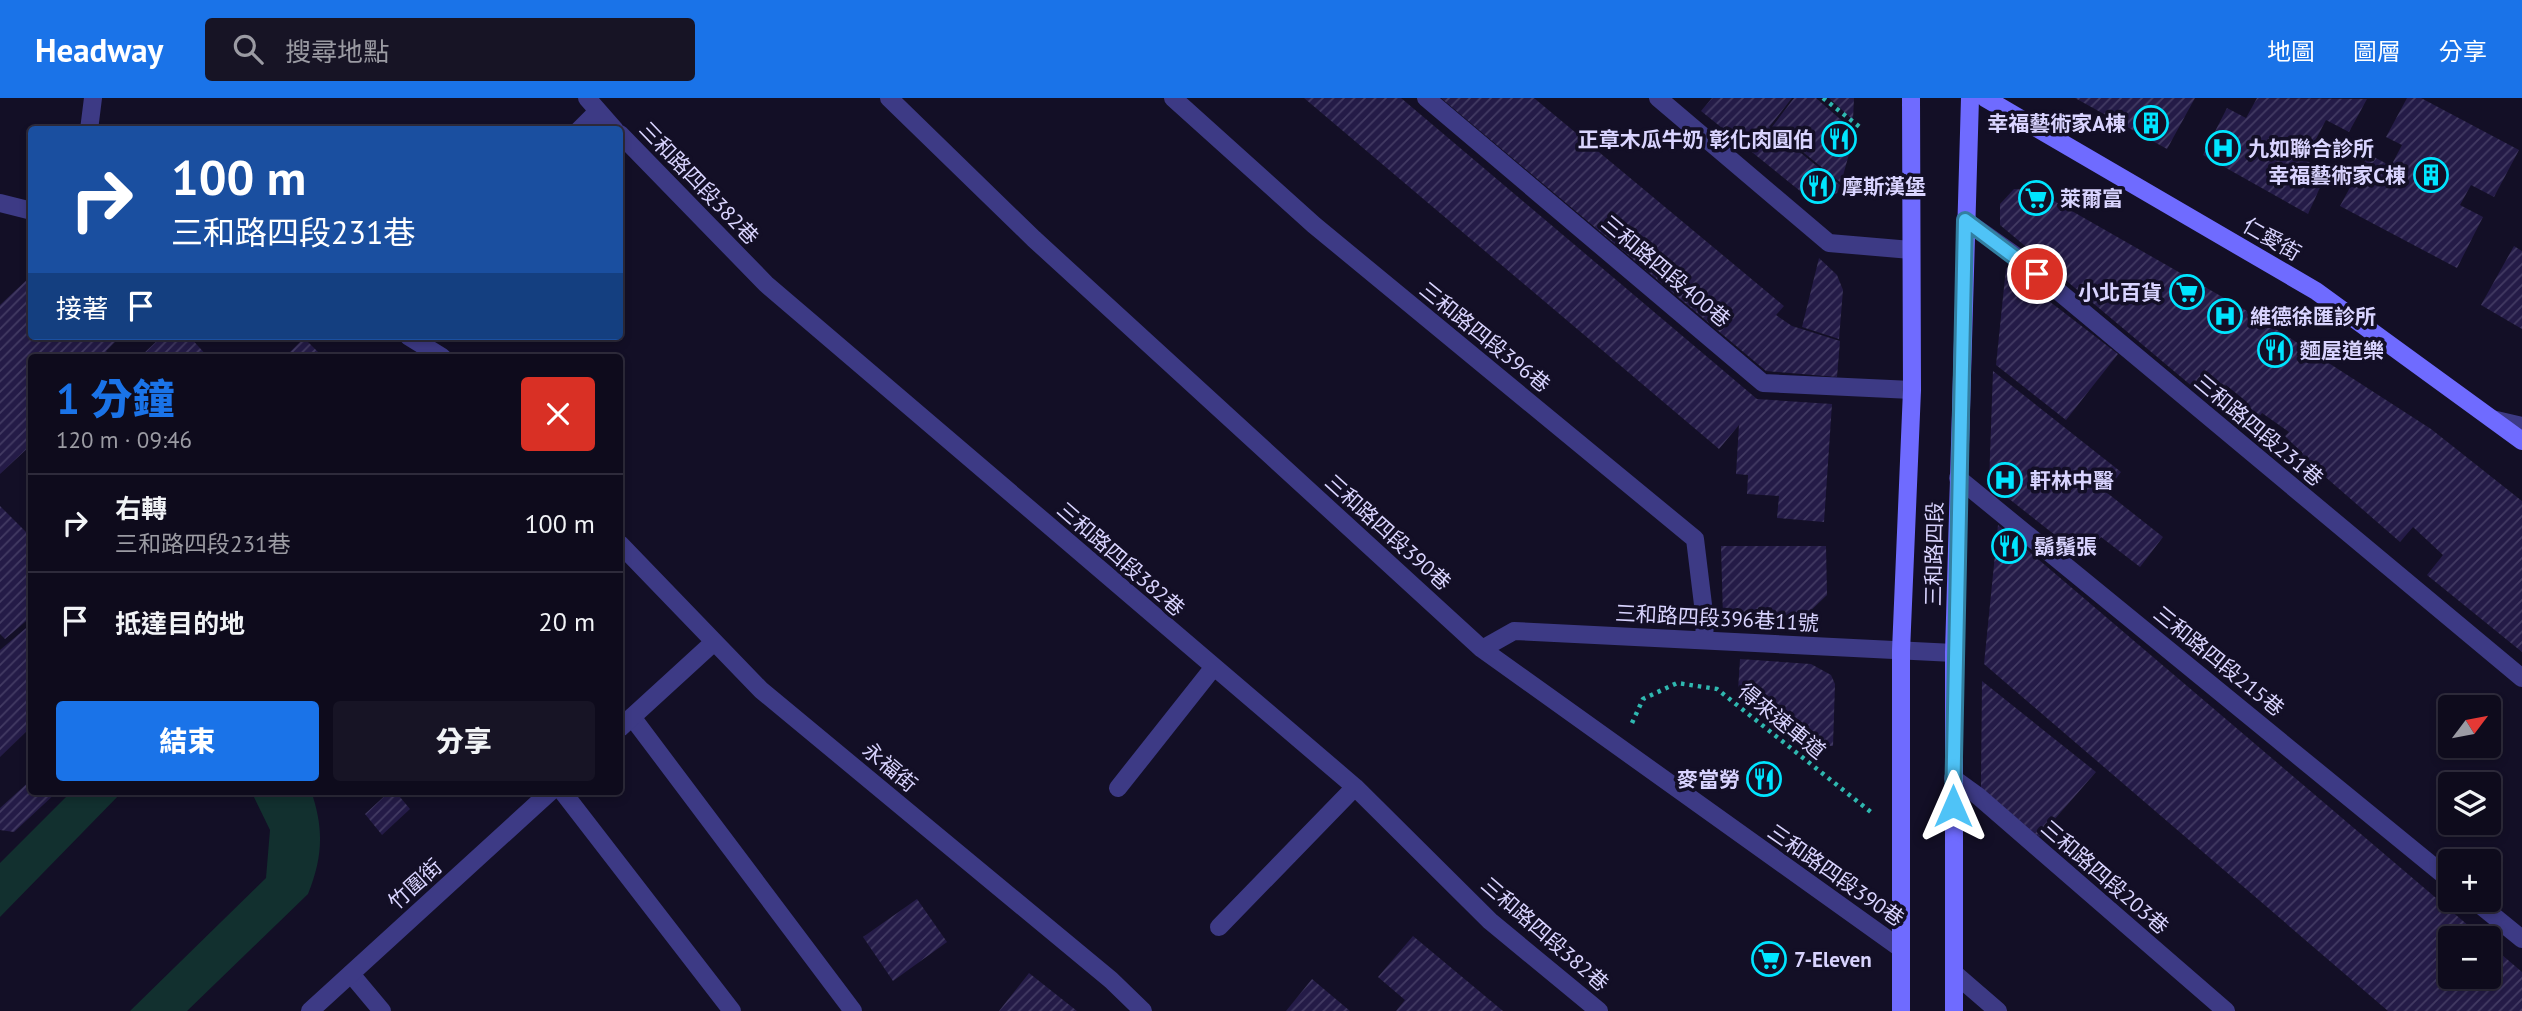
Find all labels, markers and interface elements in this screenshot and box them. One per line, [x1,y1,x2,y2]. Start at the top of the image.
search box [205,18,695,81]
text: Headway [35,28,163,71]
icon: search [229,30,267,68]
text: 搜尋地點 [285,35,389,68]
text: 地圖 [2267,36,2315,67]
text: 圖層 [2353,36,2401,67]
text: 分享 [2439,36,2487,67]
building icon: 幸福藝術家A棟 [2132,104,2170,142]
place label: 幸福藝術家A棟 [1987,110,2126,137]
street label: 三和路四段382巷 [634,116,764,250]
restaurant icon: 正章木瓜牛奶 彰化肉圓伯 [1820,120,1858,158]
place label: 正章木瓜牛奶 彰化肉圓伯 [1578,126,1814,153]
hospital icon: 九如聯合診所 [2204,129,2242,167]
place label: 九如聯合診所 [2248,135,2374,162]
text: 100 m [171,145,306,209]
icon: right [56,154,147,245]
building icon: 幸福藝術家C棟 [2412,156,2450,194]
place label: 幸福藝術家C棟 [2268,162,2406,189]
restaurant icon: 摩斯漢堡 [1799,167,1837,205]
place label: 摩斯漢堡 [1842,173,1926,200]
supermarket icon: 萊爾富 [2017,179,2055,217]
place label: 萊爾富 [2060,185,2123,212]
street label: 三和路四段400巷 [1596,209,1736,333]
text: 三和路四段231巷 [171,211,415,253]
street label: 仁愛街 [2238,212,2306,266]
pin [2007,244,2067,304]
icon: arrive [2018,255,2056,293]
supermarket icon: 小北百貨 [2168,273,2206,311]
street label: 三和路四段396巷 [1414,276,1556,398]
place label: 小北百貨 [2078,279,2162,306]
icon: arrive [122,287,160,325]
text: 接著 [56,292,108,325]
hospital icon: 維德徐匯診所 [2206,297,2244,335]
place label: 維德徐匯診所 [2250,303,2376,330]
restaurant icon: 麵屋道樂 [2256,331,2294,369]
place label: 麵屋道樂 [2300,337,2384,364]
street label: 三和路四段231巷 [2189,368,2329,492]
text: 1 分鐘 [56,371,174,426]
button: close [521,377,595,451]
text: 120 m · 09:46 [56,425,192,454]
hospital icon: 軒林中醫 [1986,461,2024,499]
place label: 軒林中醫 [2030,467,2114,494]
street label: 三和路四段390巷 [1319,468,1457,596]
text: 右轉 [115,492,167,525]
street label: 三和路四段382巷 [1052,496,1190,622]
street label: 三和路四段 [1920,501,1948,607]
icon: right [56,504,94,542]
text: 100 m [524,507,595,540]
restaurant icon: 鬍鬚張 [1990,527,2028,565]
text: 三和路四段231巷 [115,529,291,558]
place label: 鬍鬚張 [2034,533,2097,560]
street label: 三和路四段396巷11號 [1614,599,1820,637]
street label: 三和路四段215巷 [2148,600,2290,722]
icon: arrive [56,602,94,640]
text: 20 m [539,605,595,638]
text: 抵達目的地 [115,607,245,640]
street label: 得來速車道 [1733,677,1831,765]
north arrow [2438,695,2501,758]
map controls [2438,695,2501,989]
button: 結束 [56,701,319,781]
button: 分享 [333,701,595,781]
street label: 永福街 [857,736,923,798]
restaurant icon: 麥當勞 [1745,760,1783,798]
place label: 麥當勞 [1677,766,1740,793]
position arrow [1916,769,1990,843]
button: layers [2438,772,2501,835]
street label: 三和路四段203巷 [2036,814,2174,940]
street label: 三和路四段390巷 [1763,818,1909,932]
button: + [2438,849,2501,912]
street label: 竹圍街 [383,853,447,915]
street label: 三和路四段382巷 [1476,871,1614,997]
button: − [2438,926,2501,989]
supermarket icon: 7-Eleven [1750,940,1788,978]
place label: 7-Eleven [1794,946,1872,973]

